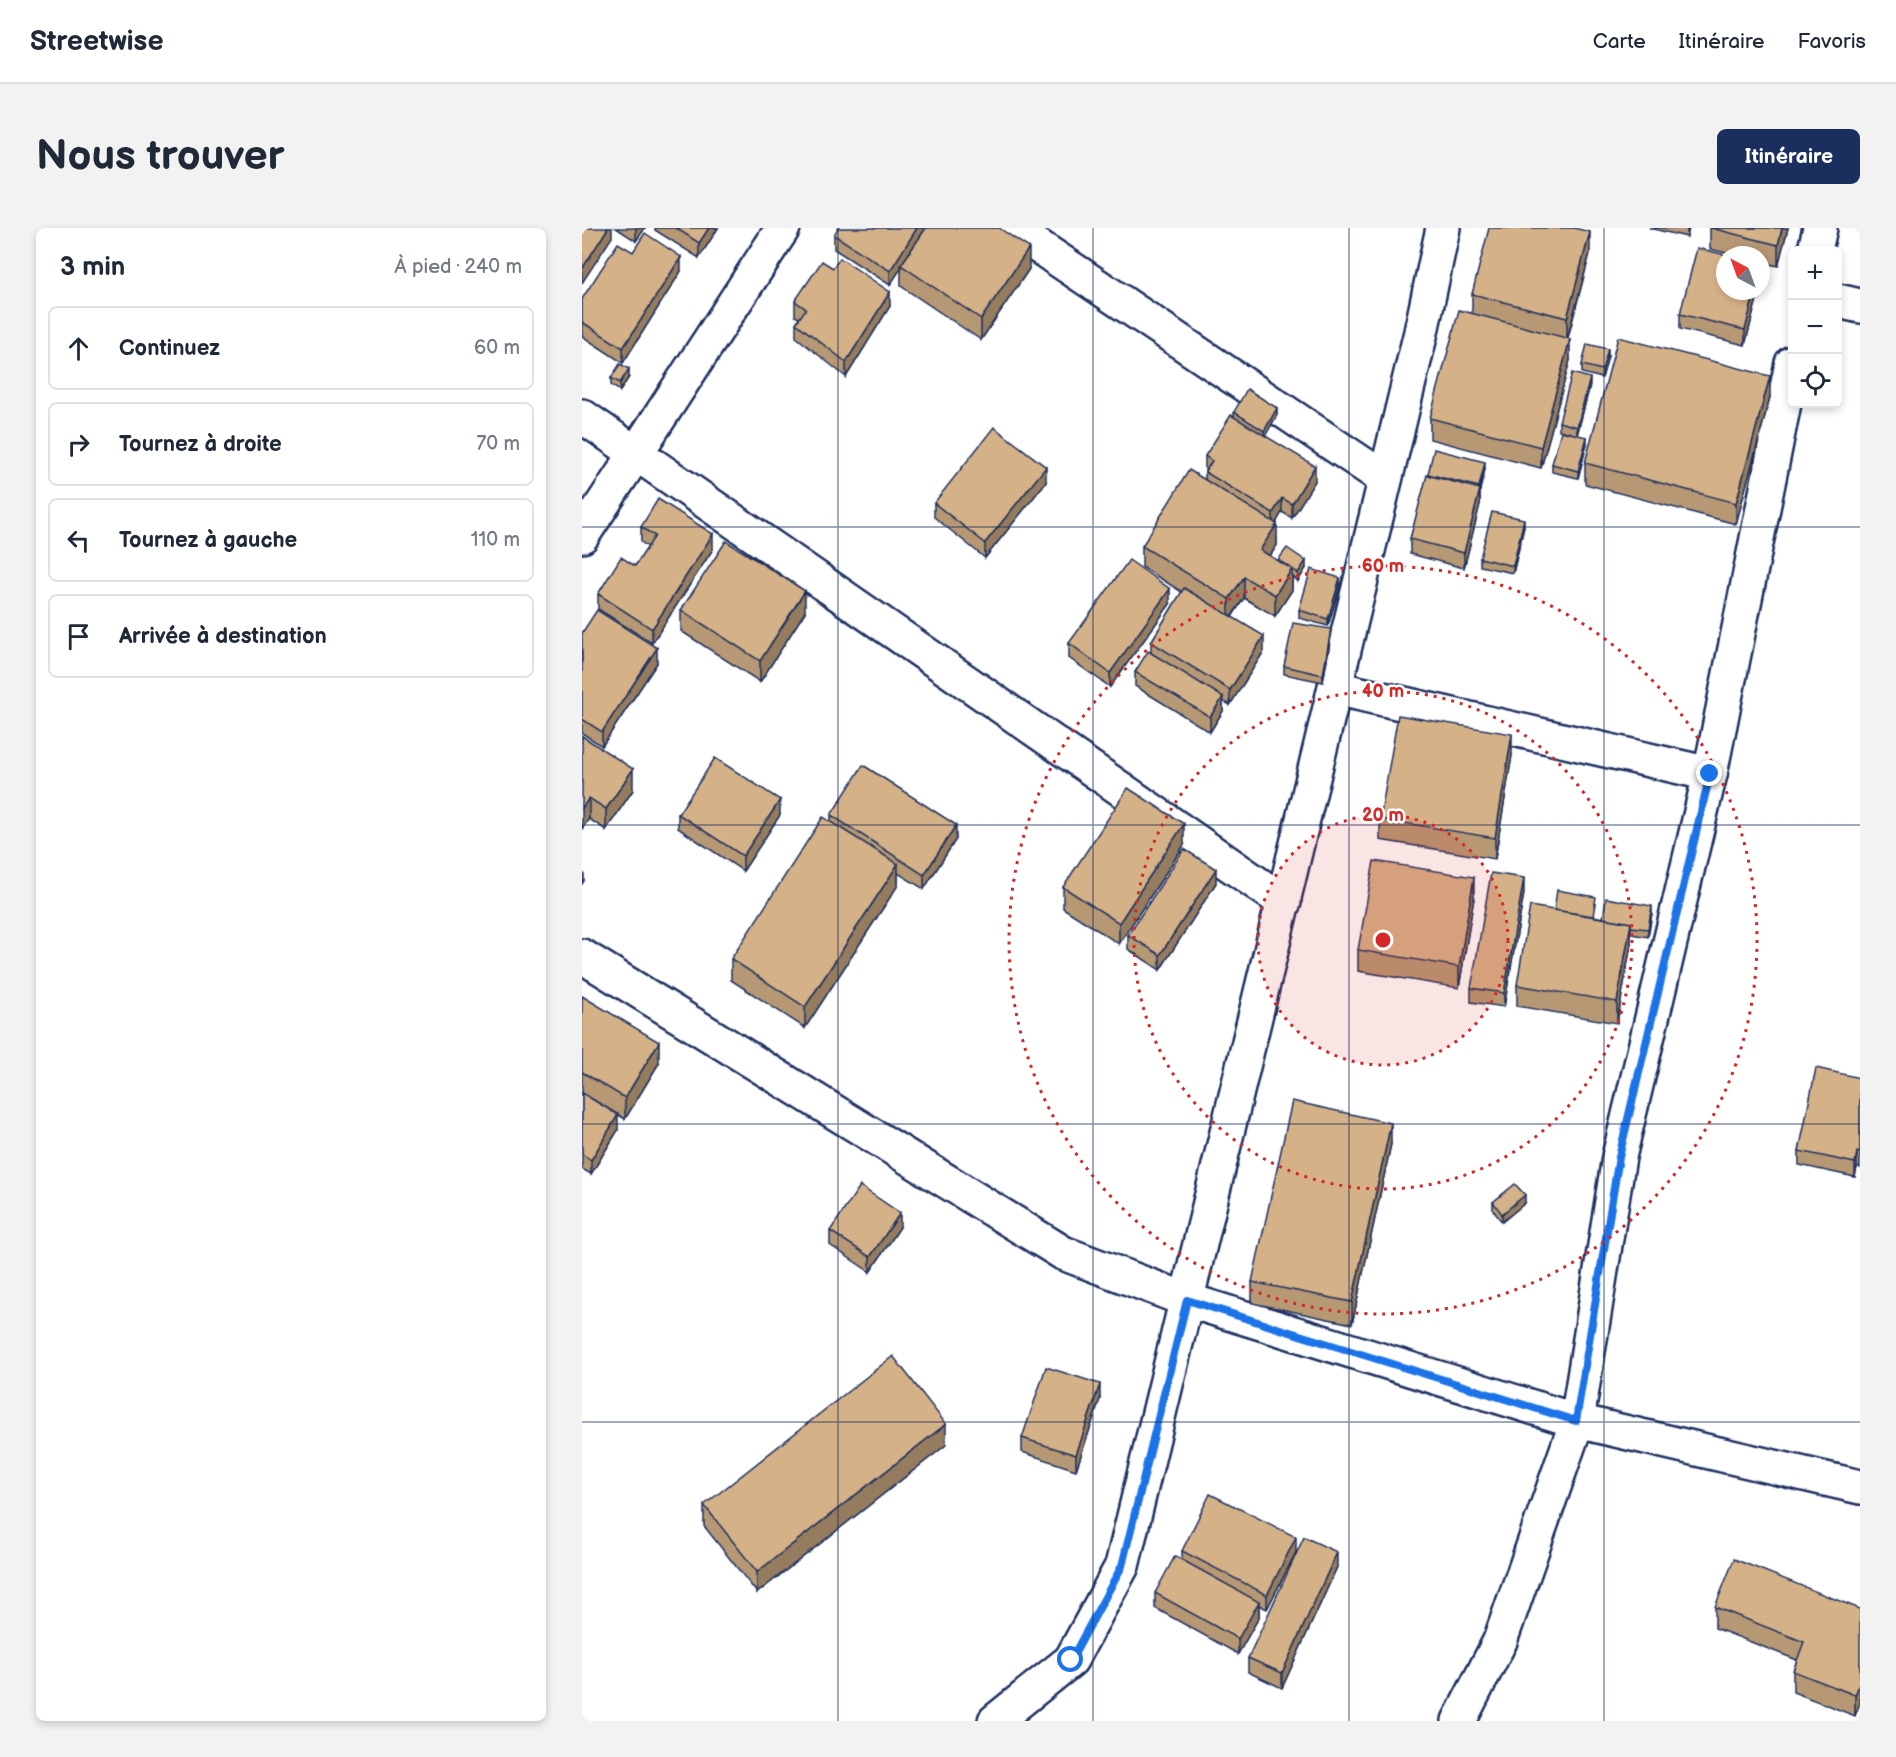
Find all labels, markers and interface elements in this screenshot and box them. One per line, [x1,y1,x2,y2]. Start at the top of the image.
text: Streetwise [30,25,163,58]
text: Carte [1593,29,1646,54]
text: Itinéraire [1679,29,1765,54]
text: Favoris [1798,29,1866,54]
button: Itinéraire [1717,129,1860,184]
text: Nous trouver [36,131,284,182]
north arrow [1716,246,1770,300]
map controls [1788,246,1842,408]
button: + [1788,246,1842,300]
text: 3 min [60,252,125,283]
text: À pied · 240 m [394,255,522,279]
button: − [1788,300,1842,354]
icon: ahead [62,332,95,365]
text: Continuez [119,335,220,362]
text: 60 m [474,336,520,360]
button: locate [1788,354,1842,408]
icon: right [62,428,95,461]
text: Tournez à droite [119,431,282,458]
text: 70 m [476,432,520,456]
icon: left [62,524,95,557]
text: Tournez à gauche [119,527,297,554]
text: 110 m [471,528,520,552]
text: 60 m [1362,556,1404,577]
icon: arrive [62,620,95,653]
text: Arrivée à destination [119,623,327,650]
text: 40 m [1362,681,1404,702]
route end [1696,760,1722,786]
text: 20 m [1362,805,1404,826]
centre of rings [1373,930,1393,950]
route start [1057,1646,1083,1672]

